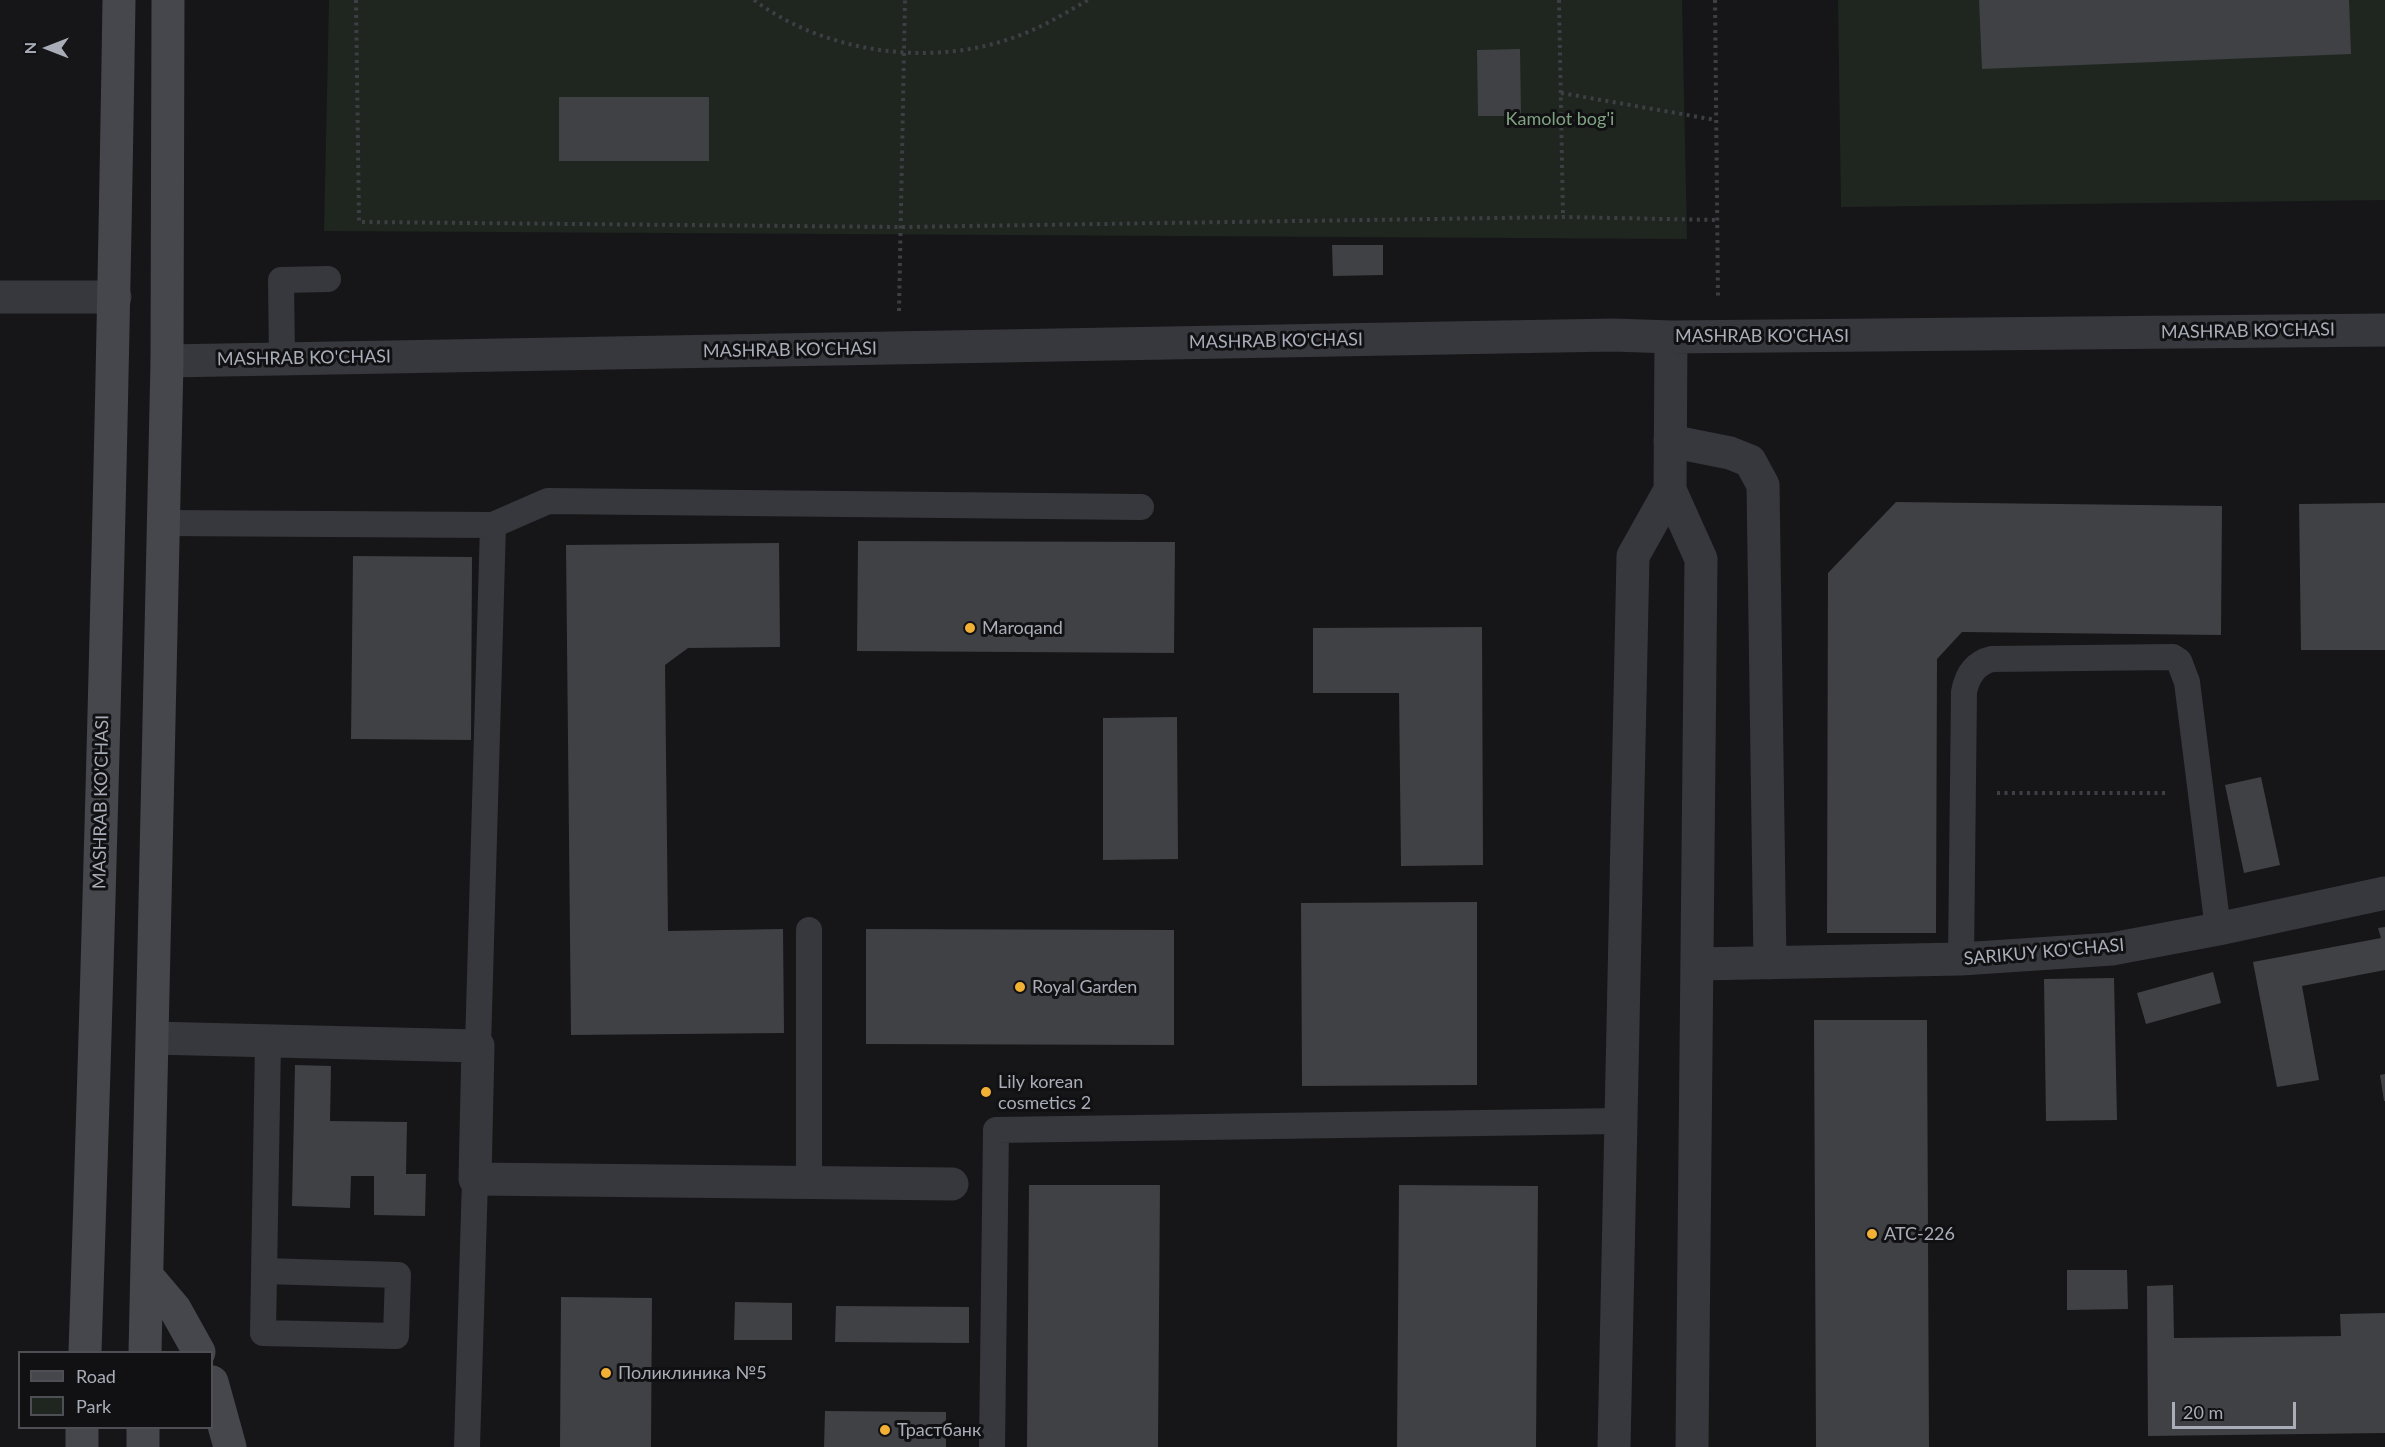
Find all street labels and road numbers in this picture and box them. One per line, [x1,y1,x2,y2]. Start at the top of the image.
street label: MASHRAB KO'CHASI [2161,319,2335,343]
street label: MASHRAB KO'CHASI [1675,325,1849,347]
street label: MASHRAB KO'CHASI [1189,329,1363,353]
street label: MASHRAB KO'CHASI [703,338,877,362]
street label: MASHRAB KO'CHASI [217,346,391,370]
street label: MASHRAB KO'CHASI [89,715,113,889]
street label: SARIKUY KO'CHASI [1963,934,2125,970]

